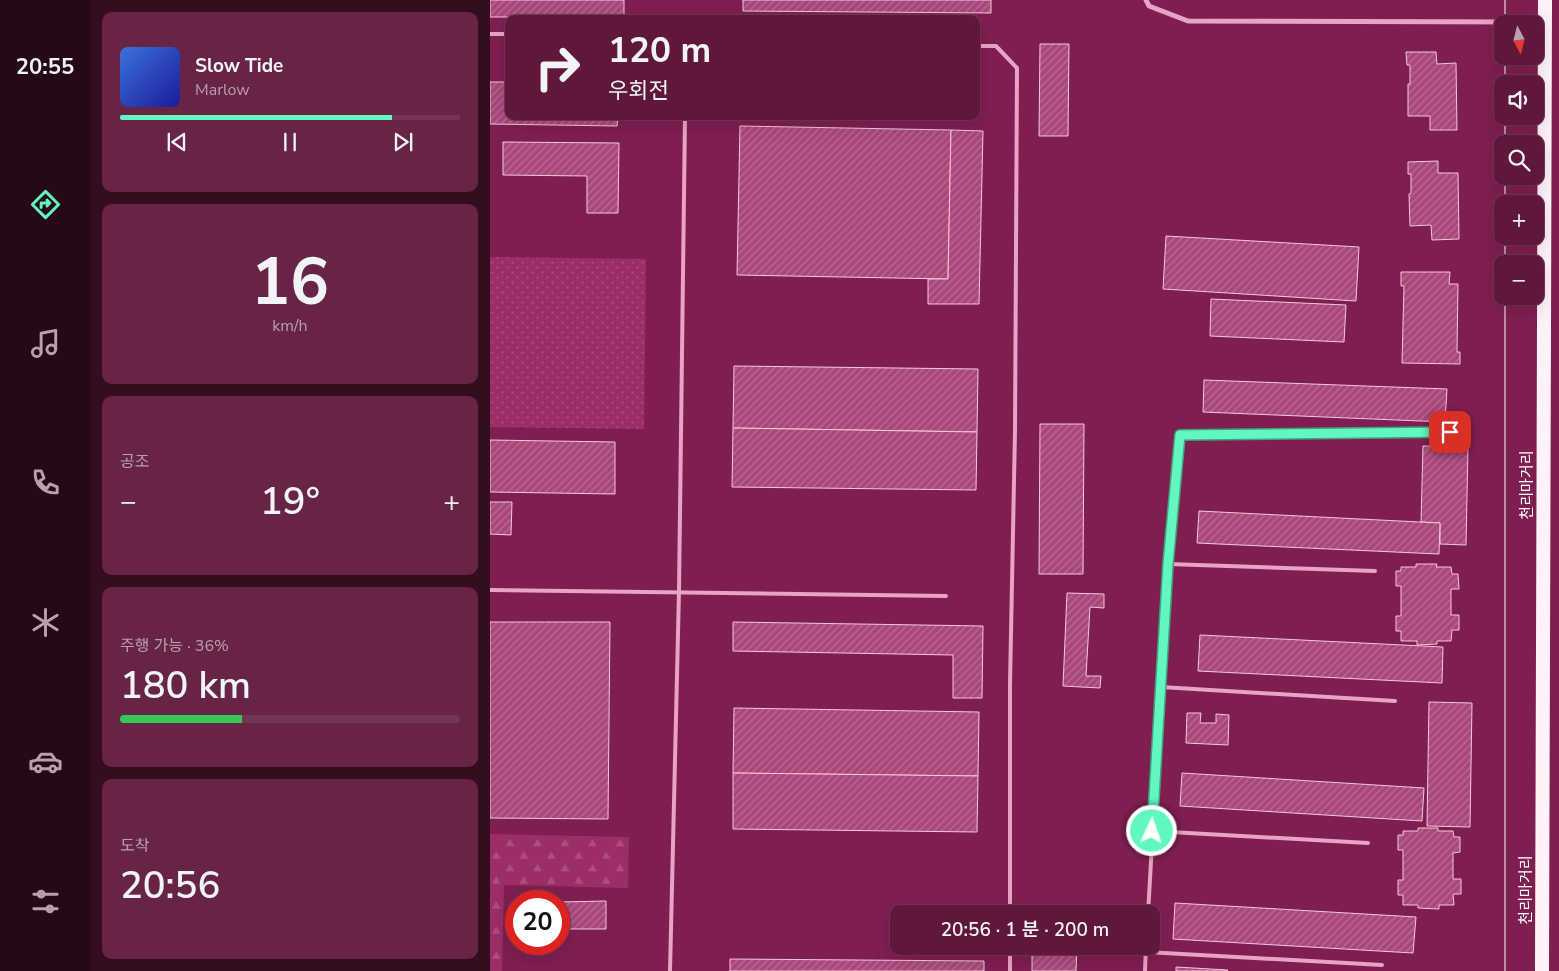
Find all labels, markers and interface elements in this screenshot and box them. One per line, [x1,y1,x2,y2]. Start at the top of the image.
north arrow [1494,15,1544,65]
map controls [1494,15,1544,305]
text: 120 m [608,27,711,74]
icon: right [525,35,590,100]
text: 20:55 [16,52,74,82]
text: Slow Tide [195,53,283,79]
button: sound [1494,75,1544,125]
text: 우회전 [608,76,669,106]
text: Marlow [195,79,250,101]
icon: previous [163,128,191,156]
icon: pause [276,128,304,156]
icon: next [389,128,417,156]
button: search [1494,135,1544,185]
icon: directions [28,187,63,222]
button: + [1494,195,1544,245]
text: 16 [251,238,329,327]
button: − [1494,255,1544,305]
text: km/h [272,315,308,337]
icon: music [28,326,63,361]
pin [1429,411,1471,453]
icon: arrive [1436,418,1464,446]
street label: 천리마거리 [1517,450,1537,520]
text: 공조 [120,451,149,473]
icon: phone [28,465,63,500]
text: 19° [260,476,320,527]
text: − [120,483,137,521]
text: + [443,483,460,521]
icon: climate [28,605,63,640]
text: 주행 가능 · 36% [120,635,229,657]
text: 180 km [120,660,251,711]
icon: car [28,744,63,779]
position arrow [1125,804,1177,856]
text: 도착 [120,835,149,857]
street label: 천리마거리 [1516,855,1536,925]
text: 20:56 [120,860,220,911]
icon: filters [28,884,63,919]
speed limit sign: 20 [505,890,570,955]
text: 20:56 · 1 분 · 200 m [941,917,1109,943]

